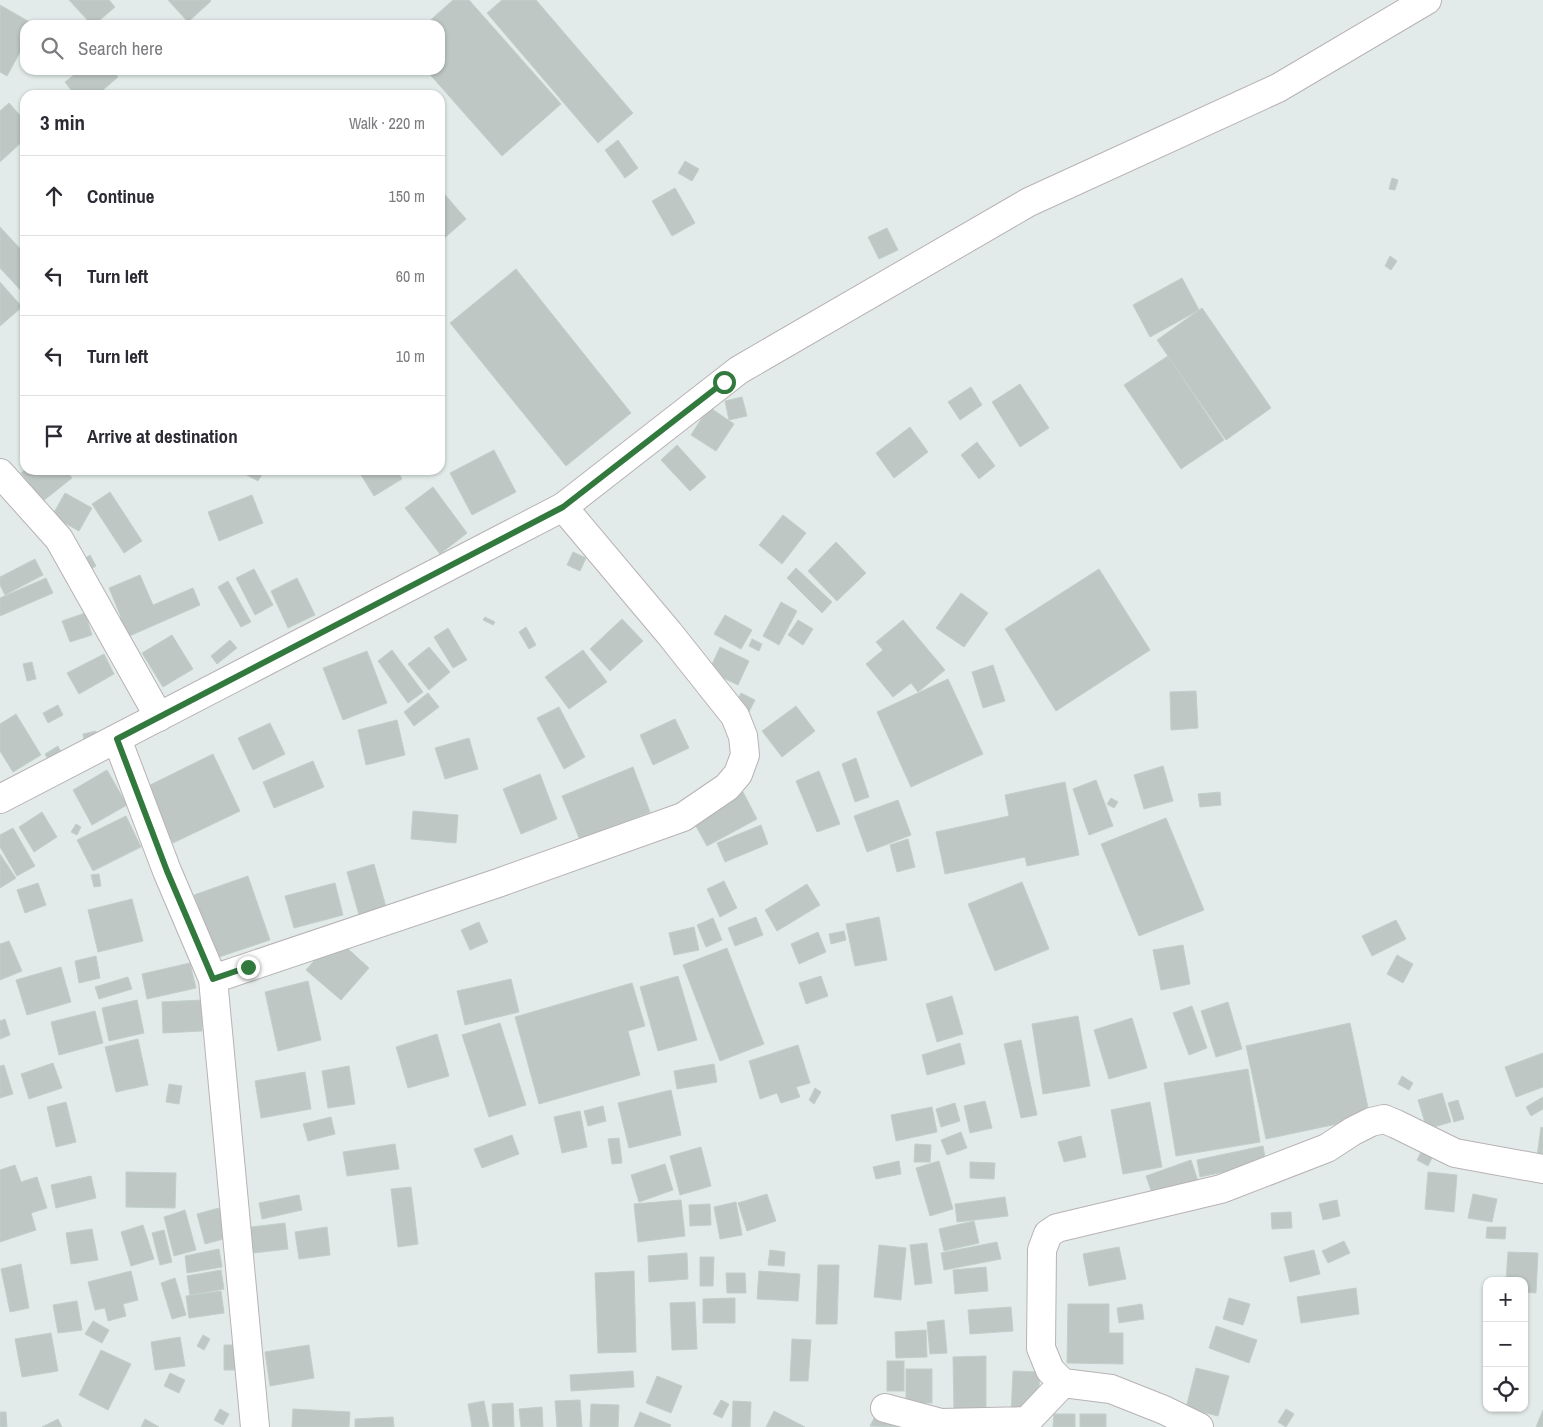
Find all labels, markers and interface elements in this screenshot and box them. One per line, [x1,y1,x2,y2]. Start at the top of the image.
search box [20,20,445,75]
icon: search [38,34,66,62]
text: Search here [78,35,163,61]
text: 3 min [40,108,85,137]
text: Walk · 220 m [349,112,425,134]
icon: ahead [40,182,68,210]
text: Continue [87,183,155,209]
text: 150 m [389,185,425,207]
icon: left [40,262,68,290]
text: Turn left [87,263,148,289]
text: 60 m [396,265,425,287]
icon: left [40,342,68,370]
text: Turn left [87,343,148,369]
text: 10 m [396,345,425,367]
route start [713,371,736,394]
icon: arrive [40,422,68,450]
text: Arrive at destination [87,423,238,449]
route end [237,956,260,979]
map controls [1483,1277,1528,1412]
button: + [1483,1277,1528,1322]
button: − [1483,1322,1528,1367]
button: locate [1483,1367,1528,1412]

